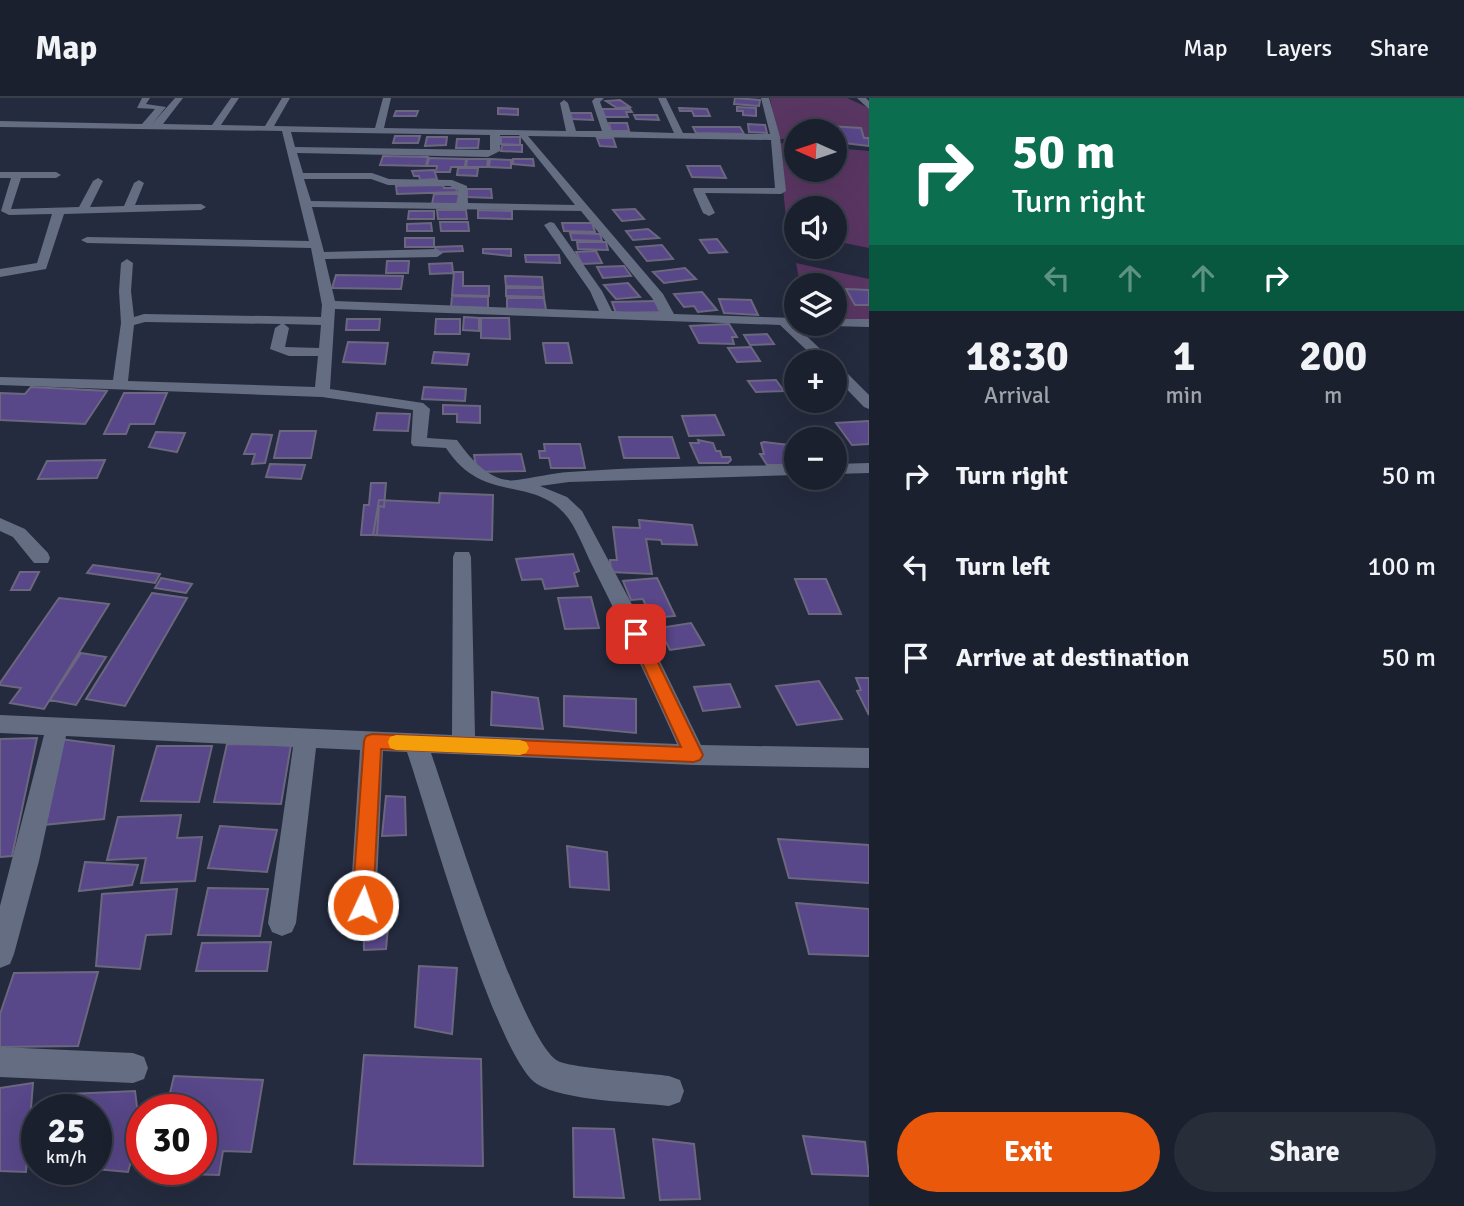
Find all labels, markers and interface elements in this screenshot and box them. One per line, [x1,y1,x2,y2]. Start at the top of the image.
text: Map [35,28,97,69]
text: Map [1183,33,1228,63]
text: Layers [1266,33,1332,63]
text: Share [1370,33,1429,63]
north arrow [784,119,847,182]
map controls [784,119,847,490]
text: 50 m [1012,122,1115,182]
icon: right [897,126,988,217]
text: Turn right [1012,182,1145,221]
button: sound [784,196,847,259]
icon: left [1038,259,1076,297]
icon: ahead [1111,259,1149,297]
icon: ahead [1184,259,1222,297]
icon: right [1257,259,1295,297]
button: layers [784,273,847,336]
text: 18:30 [966,331,1069,382]
text: 1 [1173,331,1195,382]
text: 200 [1299,331,1367,382]
button: + [784,350,847,413]
text: Arrival [984,381,1050,410]
text: min [1165,381,1203,410]
text: m [1324,381,1342,410]
button: − [784,427,847,490]
icon: right [897,457,935,495]
text: Turn right [956,460,1068,492]
text: 50 m [1381,460,1436,492]
icon: left [897,548,935,586]
text: Turn left [956,551,1050,583]
text: 100 m [1367,551,1436,583]
pin [606,604,666,664]
icon: arrive [617,615,655,653]
icon: arrive [897,639,935,677]
text: Arrive at destination [956,642,1189,674]
text: 50 m [1381,642,1436,674]
position arrow [326,868,400,942]
speed limit sign: 30 [126,1094,217,1185]
text: 25 [48,1109,85,1152]
button: Exit [897,1112,1160,1192]
button: Share [1174,1112,1436,1192]
text: km/h [46,1146,87,1168]

